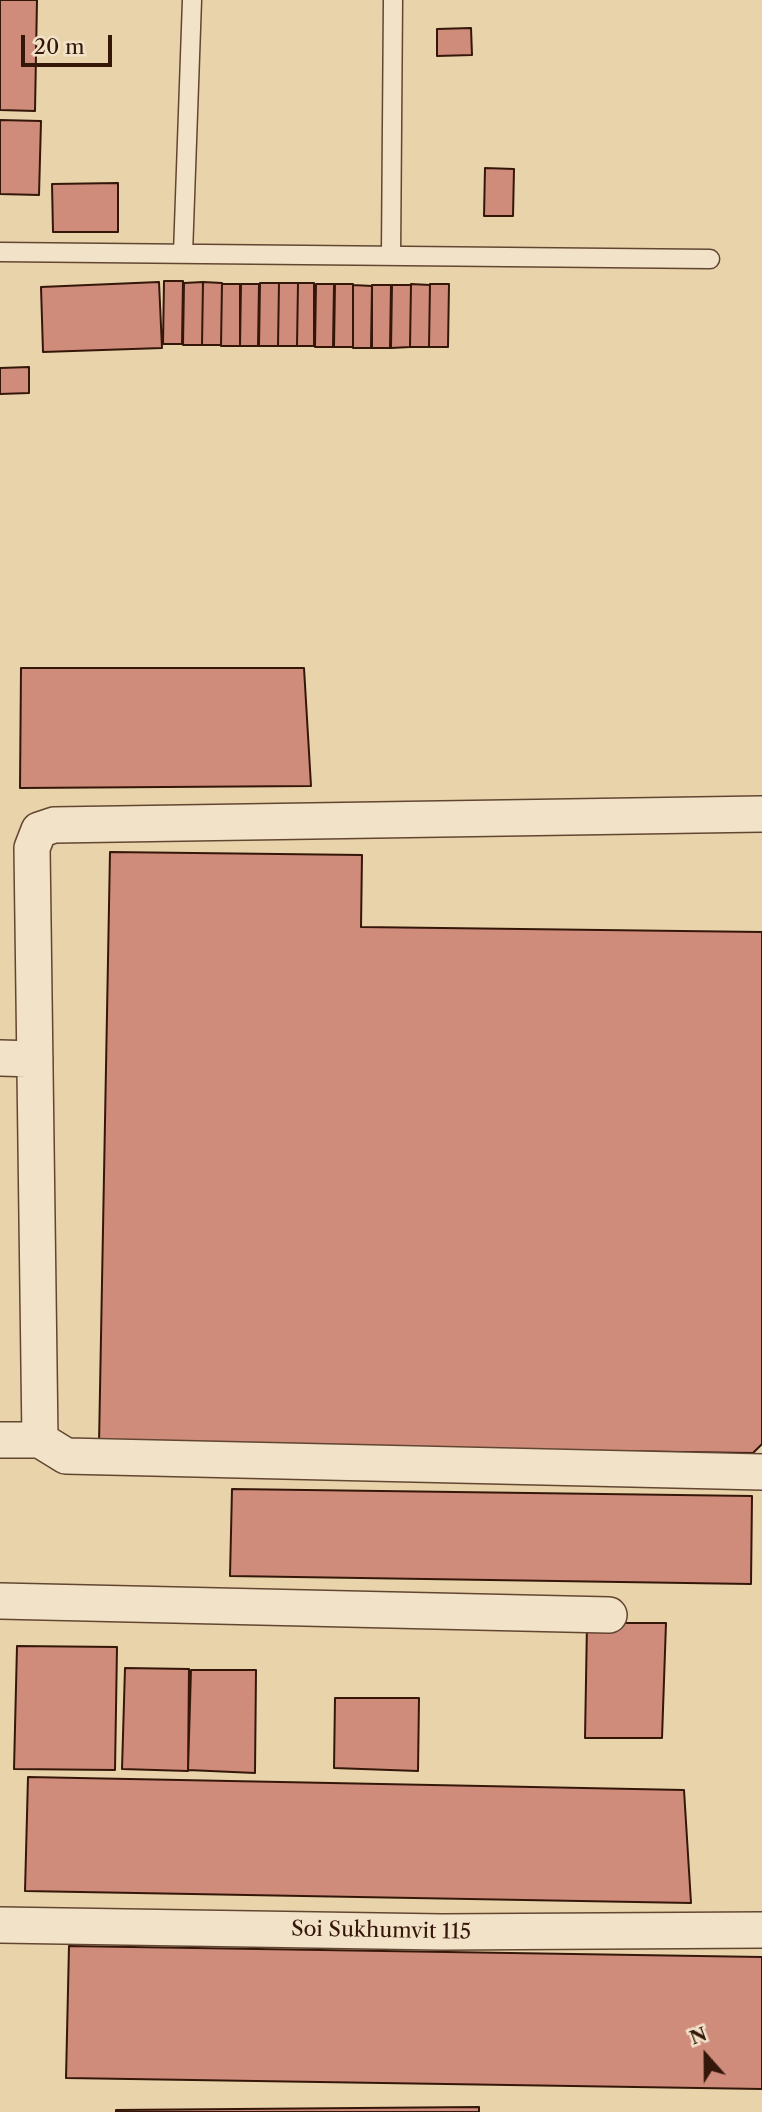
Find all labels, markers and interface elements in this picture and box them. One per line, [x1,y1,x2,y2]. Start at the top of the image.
scale bar [24,21,116,65]
text: 20 m [34,34,85,59]
street label: Soi Sukhumvit 115 [291,1917,471,1945]
north arrow [671,2021,741,2091]
text: N [686,2022,710,2050]

